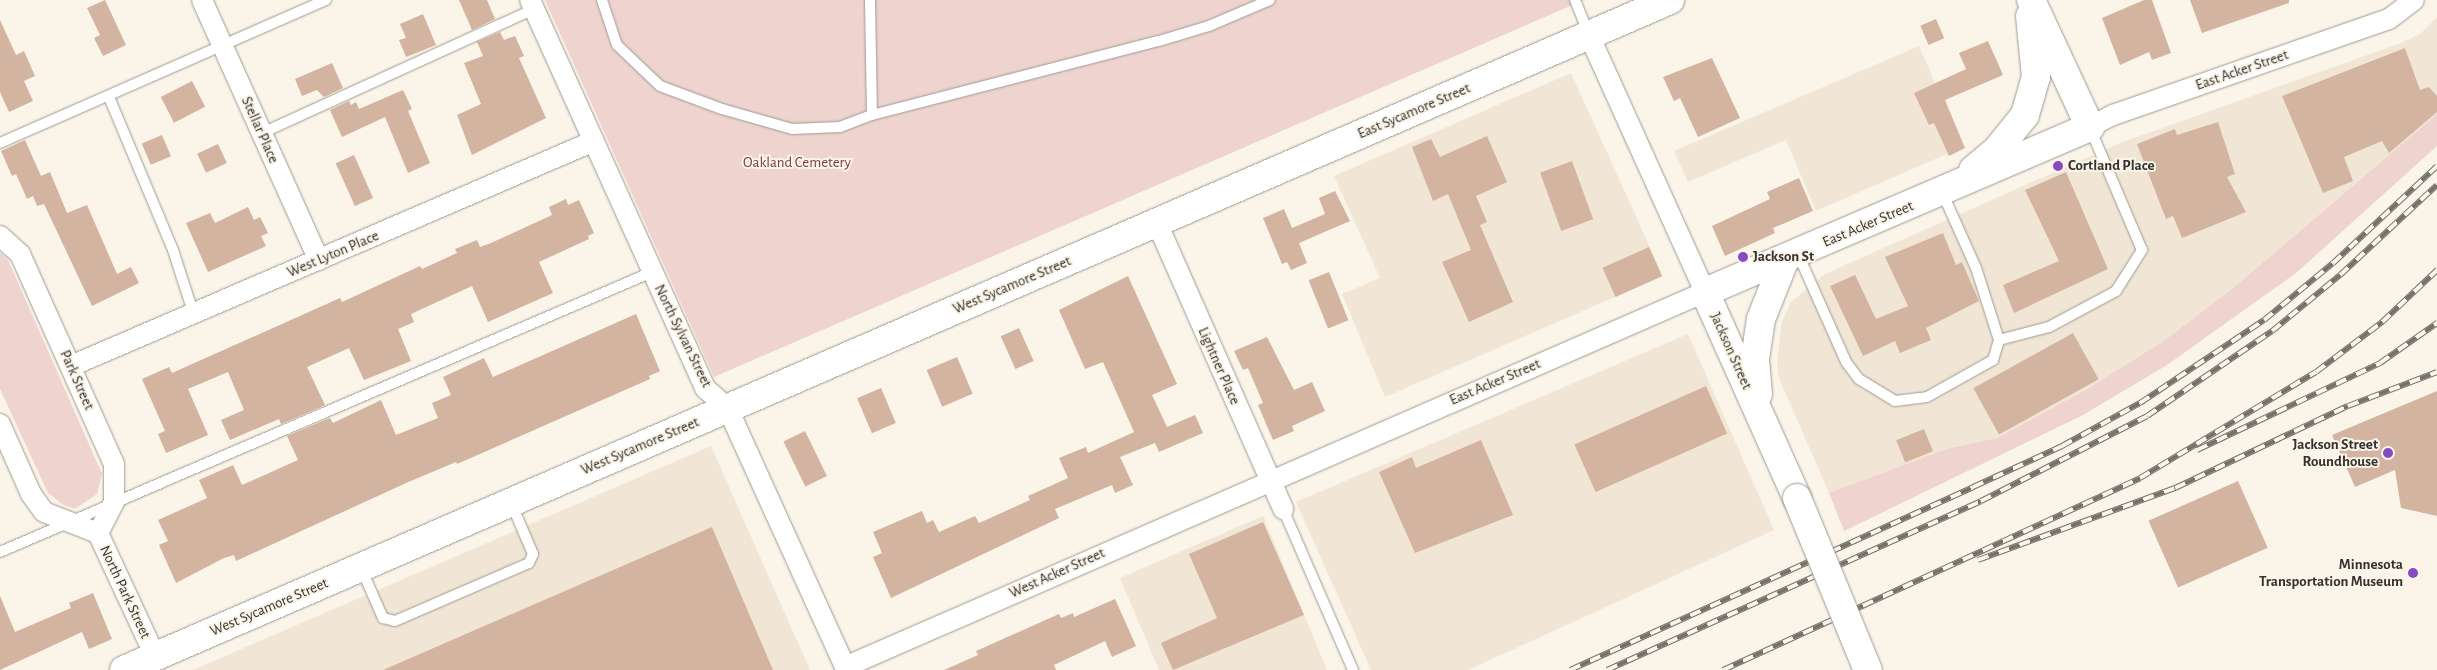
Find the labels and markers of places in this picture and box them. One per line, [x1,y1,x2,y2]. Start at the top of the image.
place label: Cortland Place [2068,157,2155,175]
marker: Cortland Place [2052,160,2064,172]
place label: Jackson St [1753,248,1814,266]
marker: Jackson St [1737,251,1749,263]
place label: Jackson Street Roundhouse [2293,435,2378,470]
marker: Jackson Street Roundhouse [2382,447,2394,459]
place label: Minnesota Transportation Museum [2259,555,2403,590]
marker: Minnesota Transportation Museum [2407,567,2419,579]

